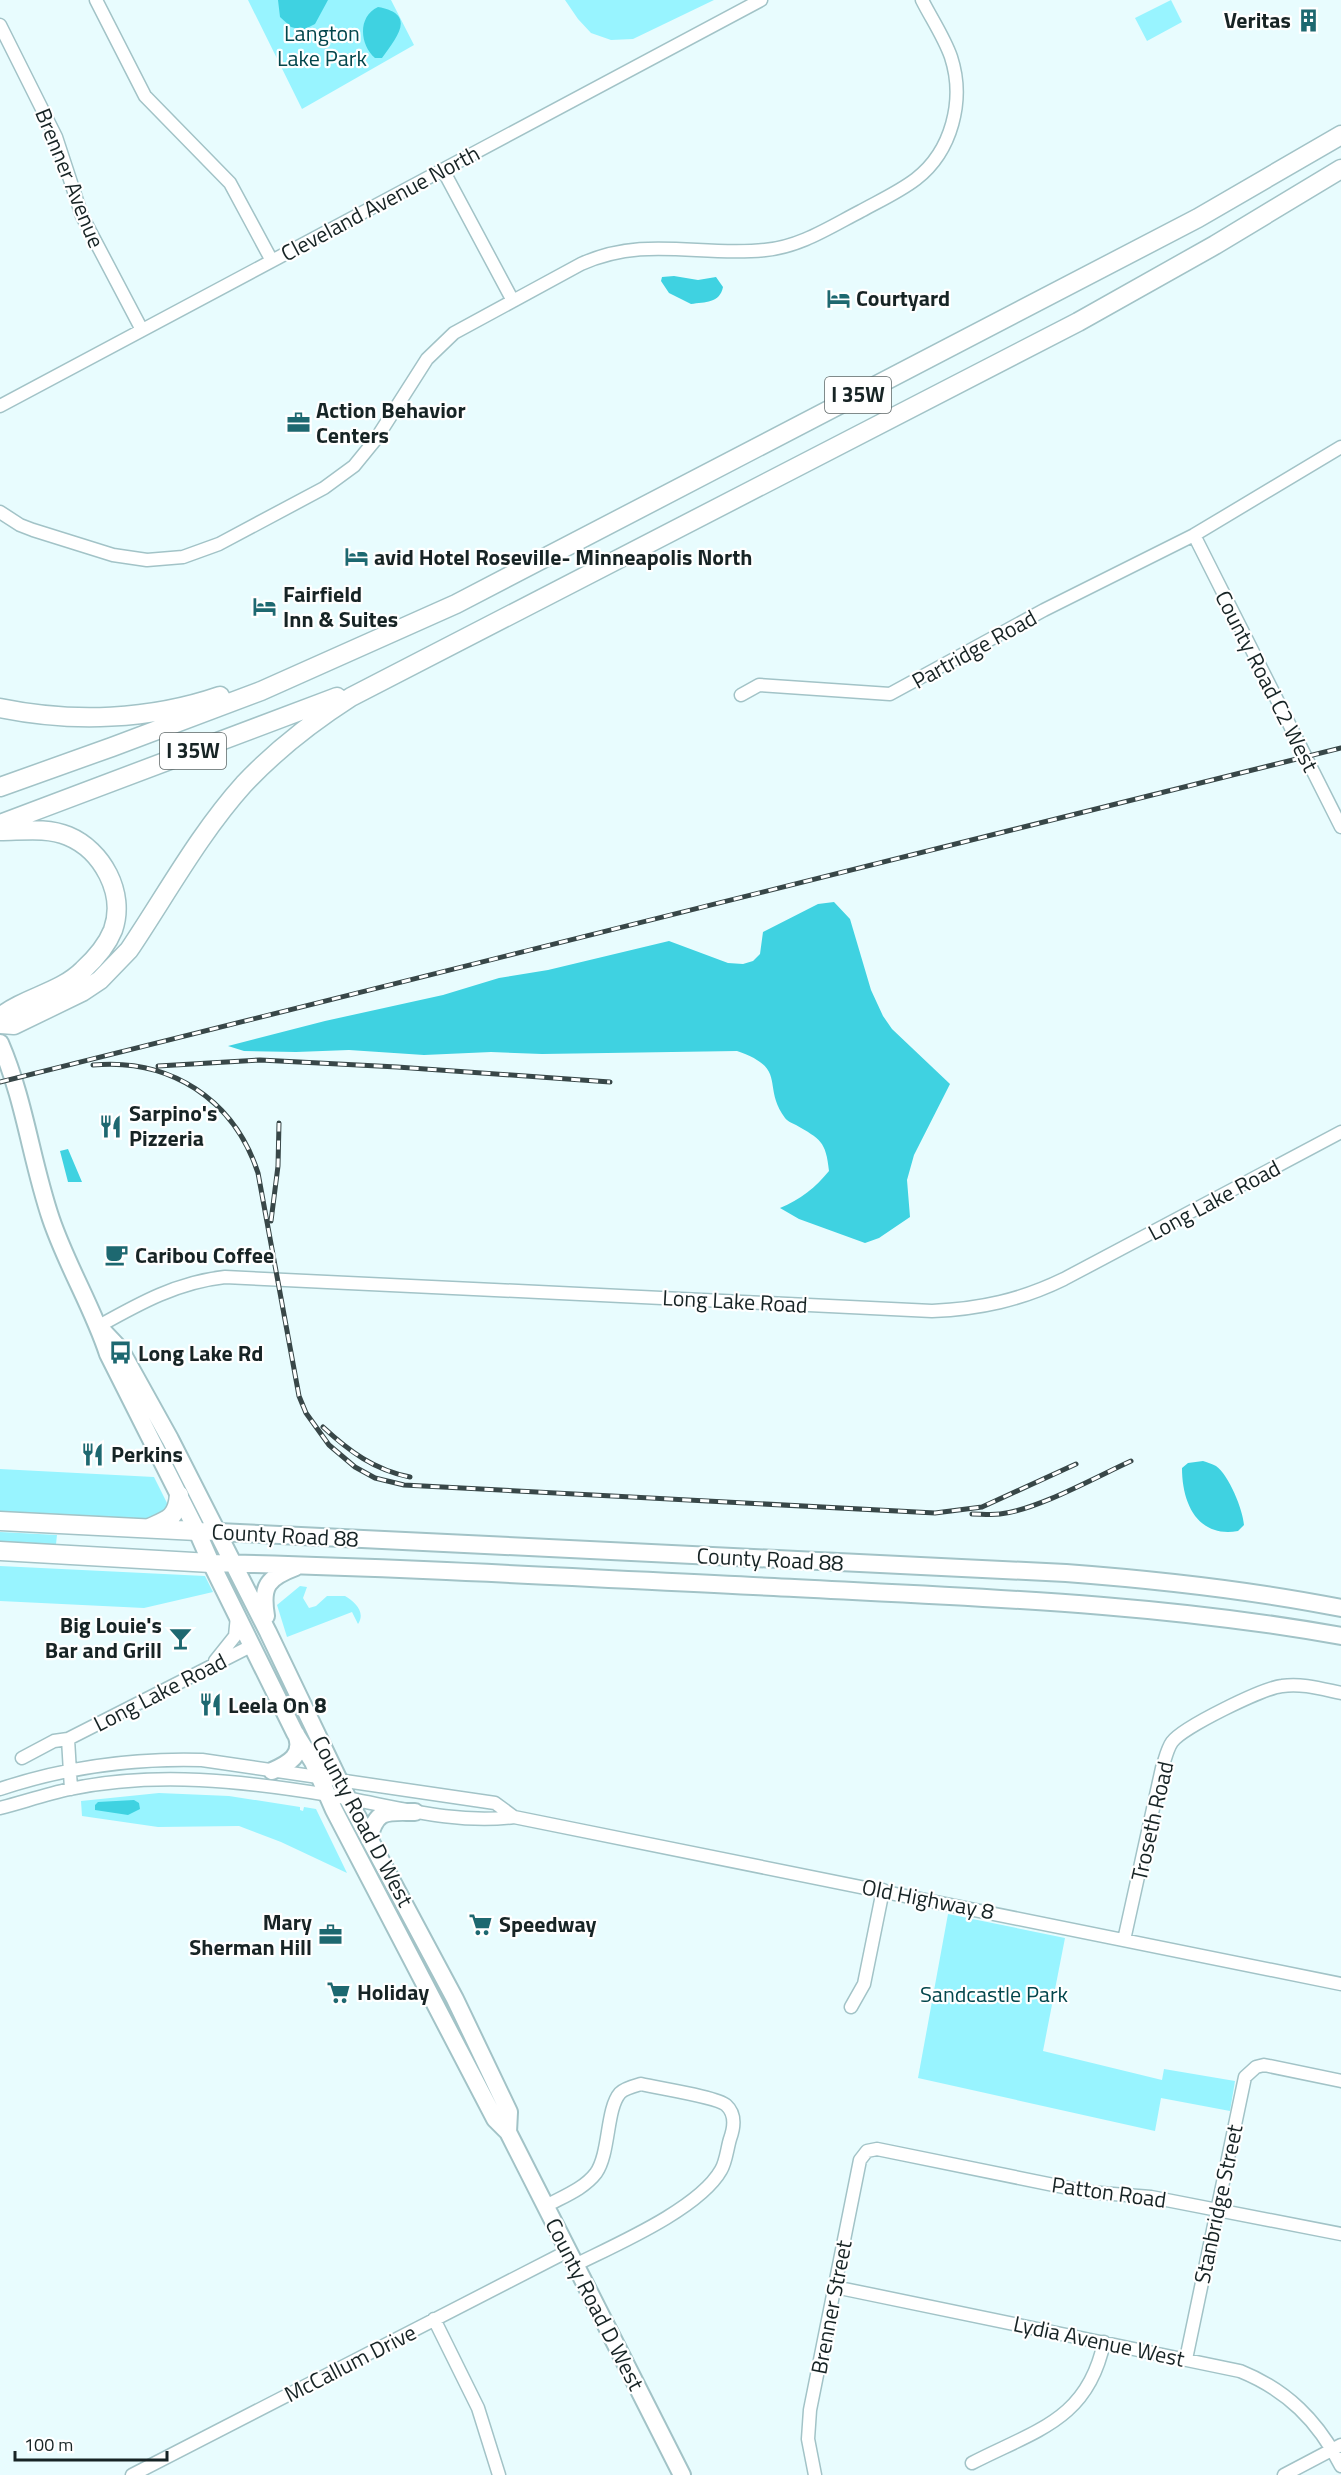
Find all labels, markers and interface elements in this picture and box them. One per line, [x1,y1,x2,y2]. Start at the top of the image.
place label: Veritas [1224,3,1291,37]
building icon: Veritas [1296,7,1322,33]
park label: Langton Lake Park [277,16,367,75]
street label: Brenner Avenue [27,103,113,253]
street label: Cleveland Avenue North [274,136,486,270]
place label: Courtyard [856,281,950,315]
hotel icon: Courtyard [825,285,851,311]
road number: I 35W [825,377,891,413]
place label: Action Behavior Centers [316,393,466,452]
office icon: Action Behavior Centers [285,410,311,436]
place label: avid Hotel Roseville- Minneapolis North [374,540,752,574]
hotel icon: avid Hotel Roseville- Minneapolis North [343,544,369,570]
place label: Fairfield Inn & Suites [283,577,398,636]
street label: County Road C2 West [1207,584,1328,778]
hotel icon: Fairfield Inn & Suites [252,594,278,620]
street label: Partridge Road [905,601,1043,697]
road number: I 35W [160,733,226,769]
place label: Sarpino's Pizzeria [129,1096,217,1155]
restaurant icon: Sarpino's Pizzeria [98,1113,124,1139]
street label: Long Lake Road [1142,1151,1286,1249]
place label: Caribou Coffee [135,1238,274,1272]
cafe icon: Caribou Coffee [104,1242,130,1268]
street label: Long Lake Road [662,1280,808,1322]
place label: Long Lake Rd [138,1336,263,1370]
bus stop icon: Long Lake Rd [107,1340,133,1366]
place label: Perkins [111,1437,183,1471]
restaurant icon: Perkins [80,1441,106,1467]
street label: County Road 88 [211,1514,359,1556]
street label: County Road 88 [696,1538,844,1580]
place label: Big Louie's Bar and Grill [45,1608,162,1667]
bar icon: Big Louie's Bar and Grill [167,1625,193,1651]
street label: Long Lake Road [88,1644,232,1740]
place label: Leela On 8 [228,1688,327,1722]
restaurant icon: Leela On 8 [197,1692,223,1718]
street label: County Road D West [303,1729,423,1913]
street label: Troseth Road [1122,1758,1182,1884]
street label: Old Highway 8 [859,1870,997,1928]
place label: Mary Sherman Hill [189,1905,312,1964]
place label: Speedway [499,1907,597,1941]
supermarket icon: Speedway [468,1911,494,1937]
office icon: Mary Sherman Hill [317,1922,343,1948]
place label: Holiday [357,1975,429,2009]
park label: Sandcastle Park [920,1977,1069,2011]
supermarket icon: Holiday [326,1979,352,2005]
street label: Stanbridge Street [1185,2121,1252,2287]
street label: Patton Road [1050,2167,1168,2217]
street label: County Road D West [537,2212,653,2396]
street label: Brenner Street [801,2237,861,2377]
street label: Lydia Avenue West [1010,2306,1188,2376]
street label: McCallum Drive [278,2315,422,2411]
scale bar [15,2424,166,2462]
text: 100 m [24,2431,73,2458]

